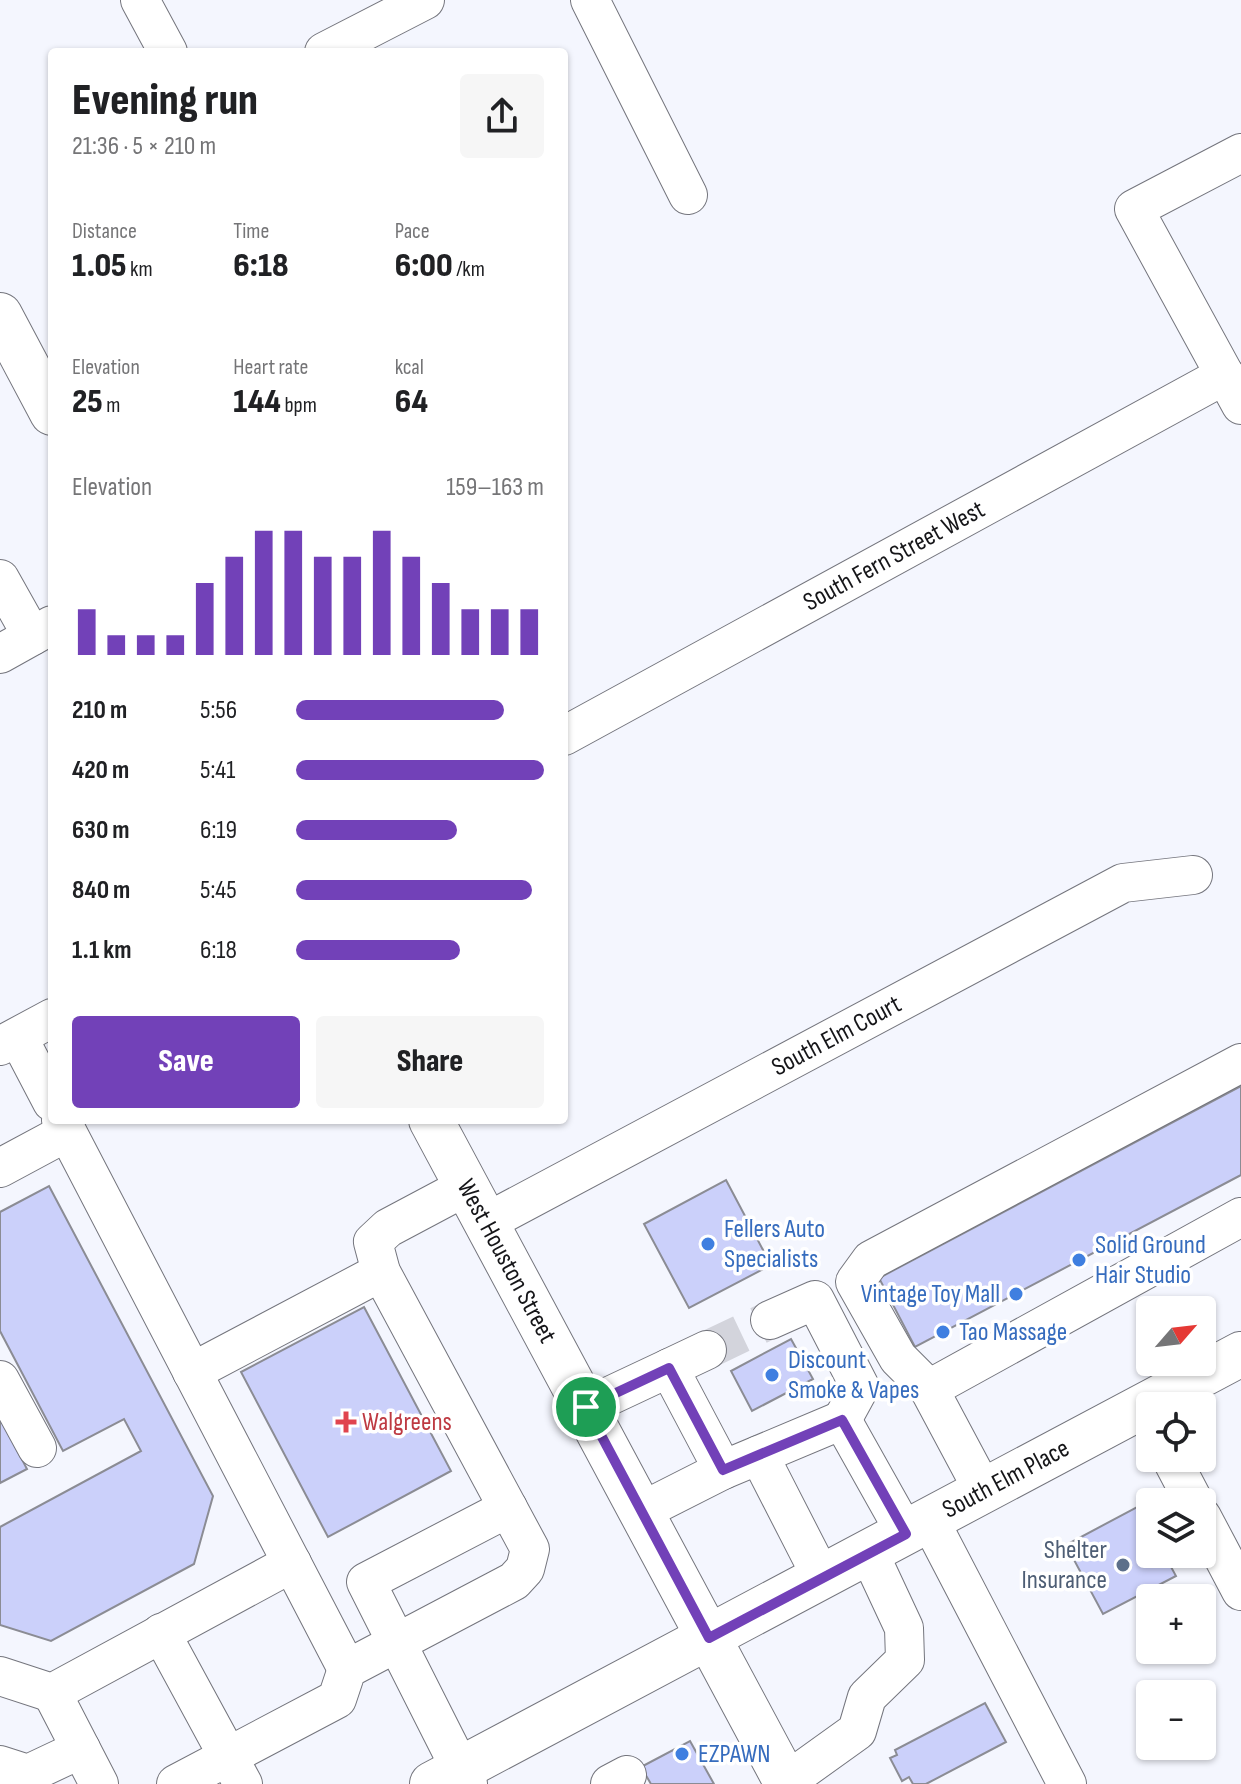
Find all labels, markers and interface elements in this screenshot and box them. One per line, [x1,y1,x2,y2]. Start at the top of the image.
text: Evening run [72,74,258,127]
button: share [460,74,544,158]
text: 21:36 · 5 × 210 m [72,131,216,162]
text: Distance [72,218,137,245]
text: Time [233,218,269,245]
text: Pace [395,218,430,245]
text: 1.05 [72,245,127,286]
text: 6:18 [233,245,289,286]
text: 6:00 [395,245,453,286]
text: km [127,256,153,283]
text: /km [453,256,485,283]
text: Elevation [72,354,140,381]
text: Heart rate [233,354,308,381]
text: kcal [395,354,424,381]
text: 25 [72,381,103,422]
text: 144 [233,381,281,422]
text: 64 [395,381,428,422]
text: m [103,392,120,419]
text: bpm [281,392,317,419]
text: Elevation [72,472,152,503]
text: 159–163 m [446,472,544,503]
street label: South Fern Street West [798,494,990,618]
text: 210 m [72,695,127,726]
text: 5:56 [200,695,237,726]
text: 420 m [72,755,129,786]
text: 5:41 [200,755,235,786]
text: 630 m [72,815,130,846]
text: 6:19 [200,815,237,846]
text: 840 m [72,875,130,906]
text: 5:45 [200,875,237,906]
text: 1.1 km [72,935,131,966]
text: 6:18 [200,935,237,966]
street label: South Elm Court [766,989,907,1083]
button: Save [72,1016,300,1108]
button: Share [316,1016,544,1108]
street label: West Houston Street [450,1174,563,1348]
place label: Fellers Auto Specialists [724,1214,825,1275]
place label: Solid Ground Hair Studio [1095,1230,1206,1291]
marker: Fellers Auto Specialists [699,1235,717,1253]
marker: Solid Ground Hair Studio [1070,1251,1088,1269]
place label: Vintage Toy Mall [861,1279,1000,1310]
marker: Vintage Toy Mall [1007,1285,1025,1303]
north arrow [1136,1296,1216,1376]
map controls [1136,1296,1216,1760]
place label: Tao Massage [959,1317,1067,1348]
marker: Tao Massage [934,1323,952,1341]
place label: Discount Smoke & Vapes [788,1345,919,1406]
marker: Discount Smoke & Vapes [763,1366,781,1384]
pin [552,1373,620,1441]
icon: arrive [564,1385,608,1429]
button: locate [1136,1392,1216,1472]
place label: Walgreens [362,1407,452,1438]
marker: Walgreens [337,1413,355,1431]
street label: South Elm Place [937,1433,1075,1525]
button: layers [1136,1488,1216,1568]
place label: Shelter Insurance [1021,1535,1108,1596]
marker: Shelter Insurance [1114,1556,1132,1574]
button: + [1136,1584,1216,1664]
button: − [1136,1680,1216,1760]
place label: EZPAWN [698,1739,771,1770]
marker: EZPAWN [673,1745,691,1763]

